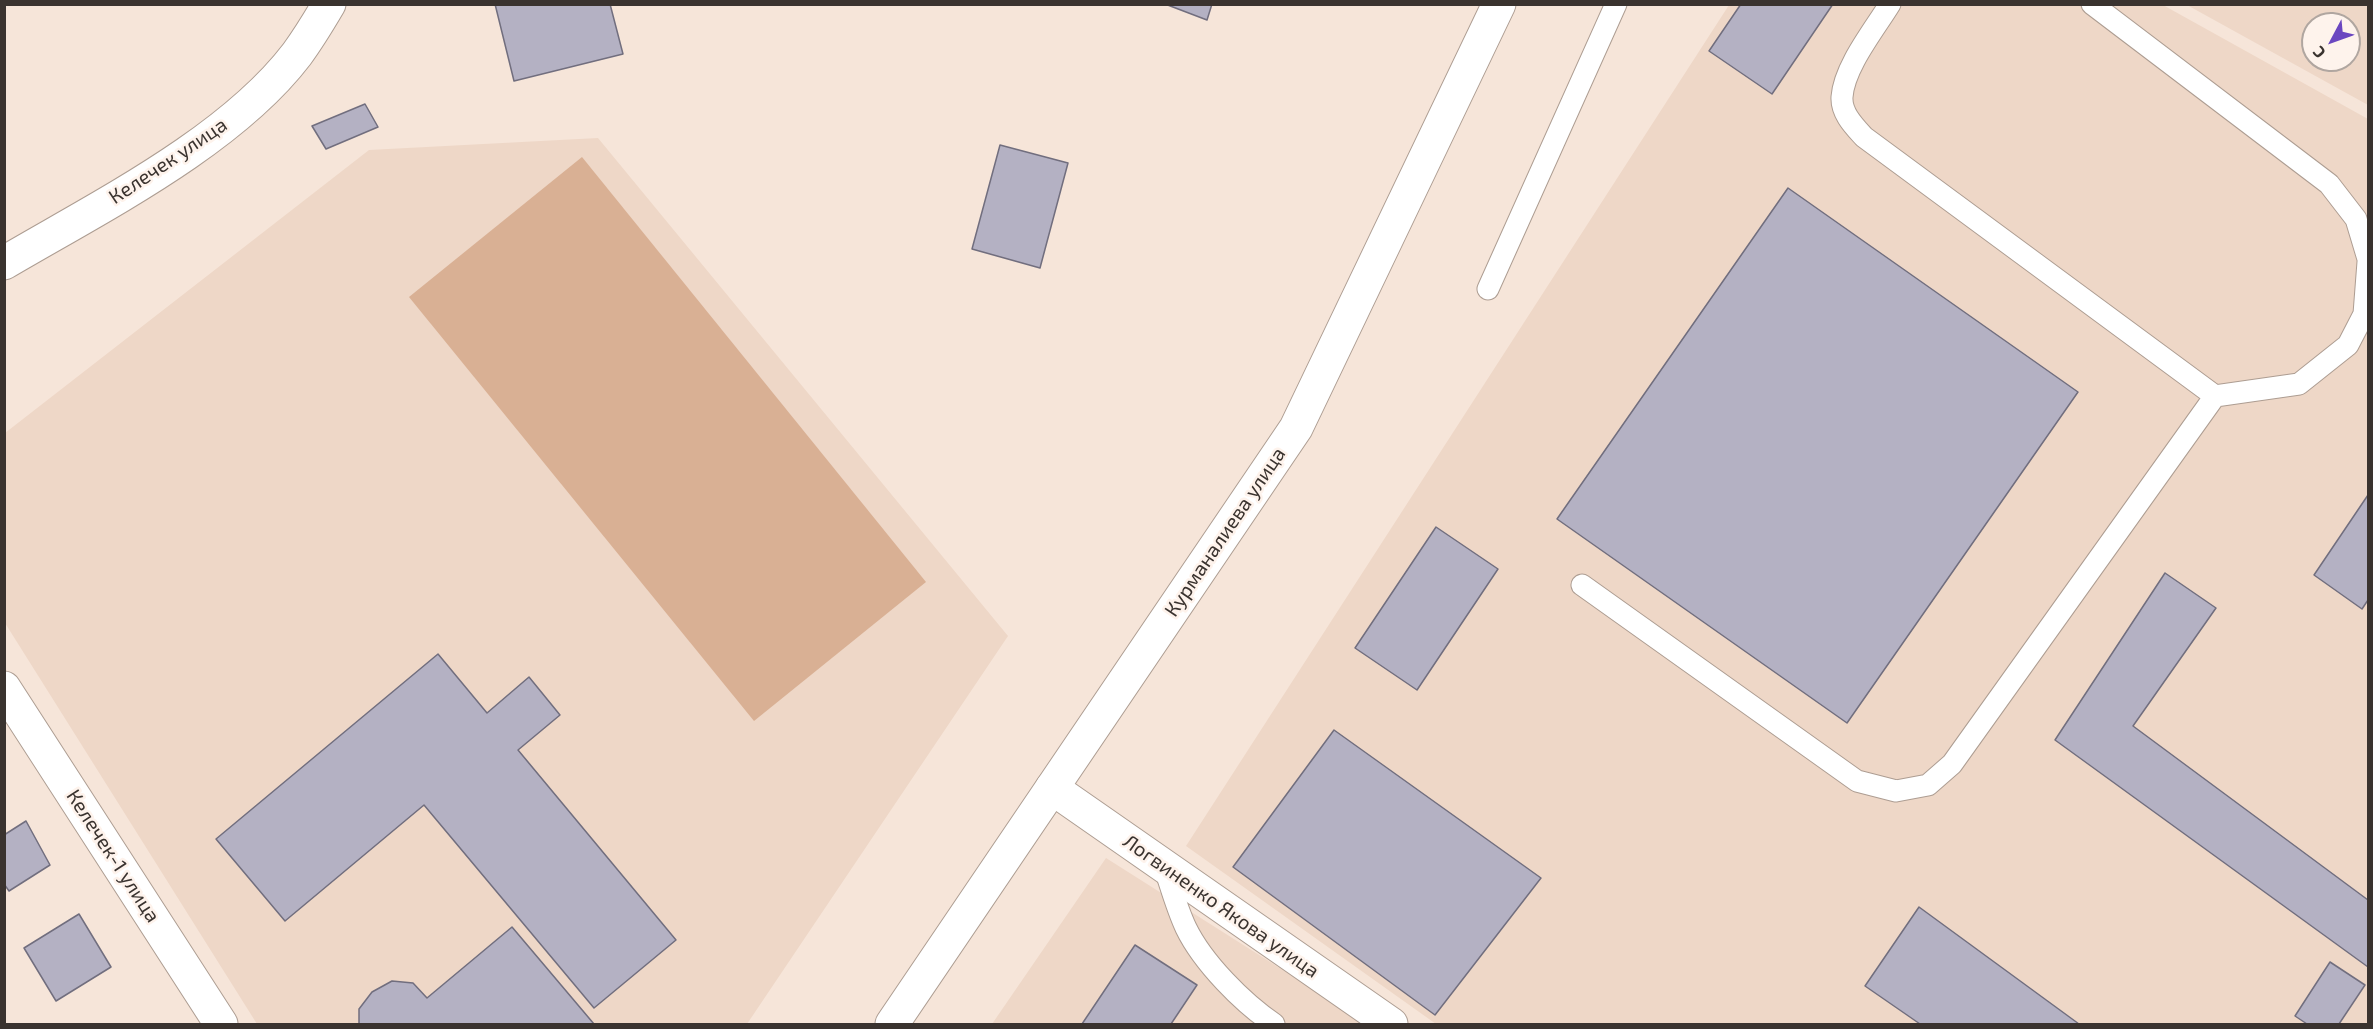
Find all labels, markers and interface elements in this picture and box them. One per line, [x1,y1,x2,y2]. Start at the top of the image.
north arrow [2301,12,2361,72]
text: С [2308,43,2329,63]
street label: Келечек улица [104,113,232,209]
street label: Курманалиева улица [1159,443,1291,621]
street label: Келечек-1 улица [61,785,165,927]
street label: Логвиненко Якова улица [1118,829,1324,983]

